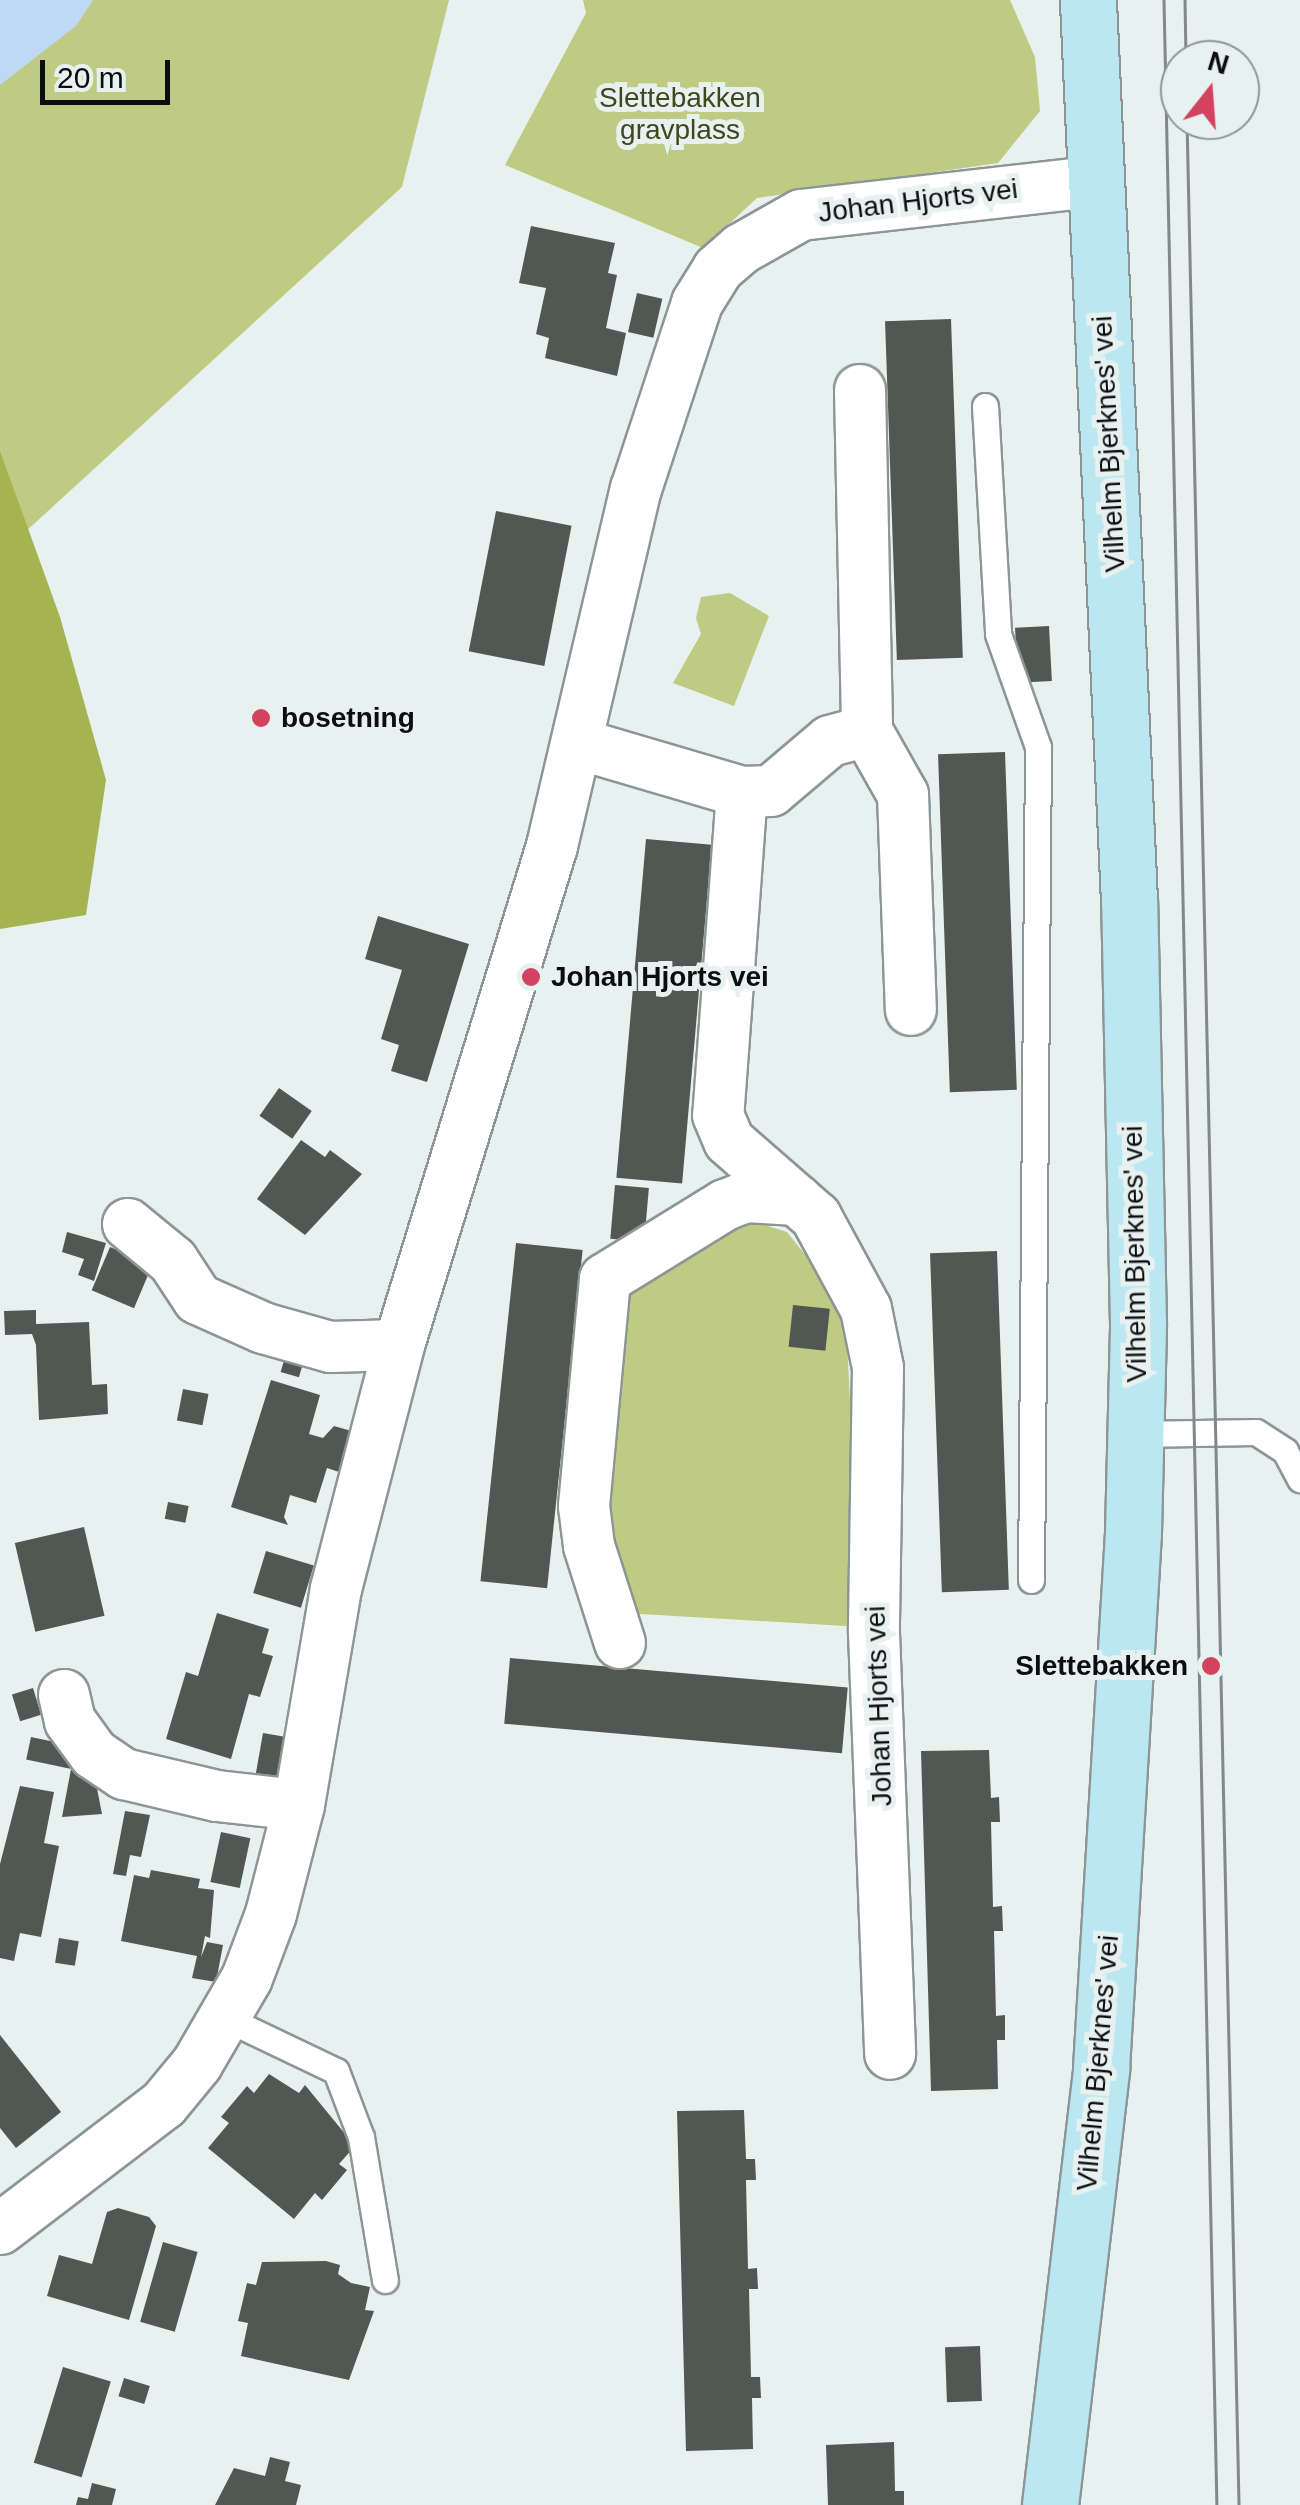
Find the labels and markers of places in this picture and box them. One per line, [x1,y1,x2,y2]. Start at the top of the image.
place label: bosetning [281,701,415,735]
marker: bosetning [250,707,272,729]
place label: Johan Hjorts vei [551,960,769,994]
marker: Johan Hjorts vei [520,966,542,988]
place label: Slettebakken [1015,1649,1188,1683]
marker: Slettebakken [1198,1653,1224,1679]

